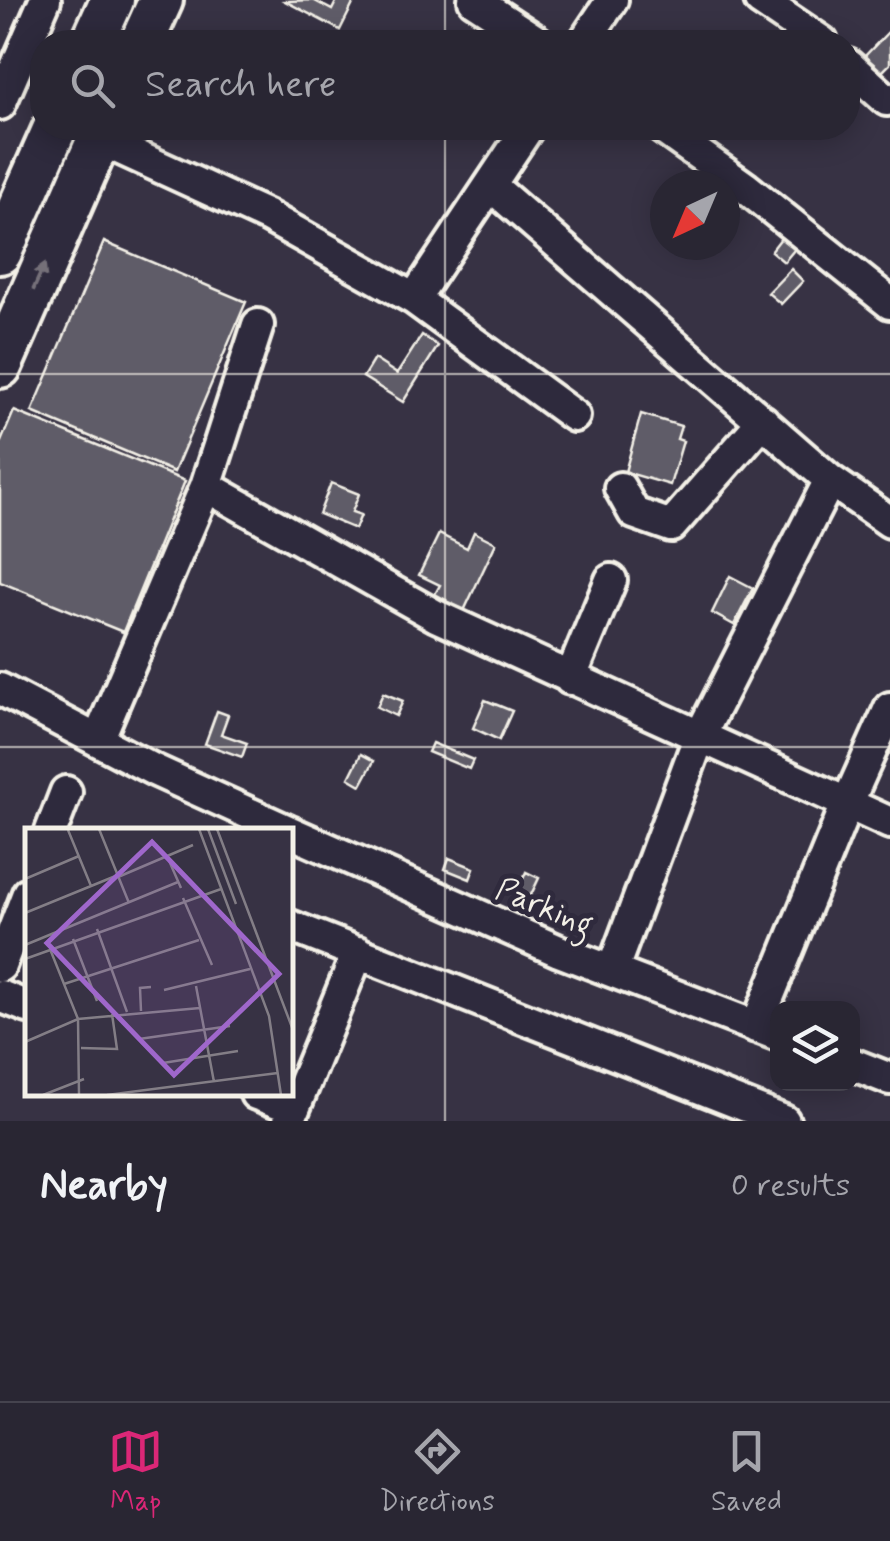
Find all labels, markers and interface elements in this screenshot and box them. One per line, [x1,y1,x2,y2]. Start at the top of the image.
search box [30,30,860,140]
icon: search [65,58,120,113]
text: Search here [145,61,336,110]
north arrow [650,170,740,260]
one-way arrow [31,262,47,292]
inset map [25,828,292,1096]
street label: Parking [488,869,599,950]
map controls [770,1001,860,1091]
button: layers [770,1001,860,1091]
text: Nearby [40,1159,168,1214]
text: 0 results [731,1165,850,1207]
tab: Map [108,1424,163,1521]
tab: Directions [380,1424,495,1521]
tab: Saved [711,1424,782,1521]

